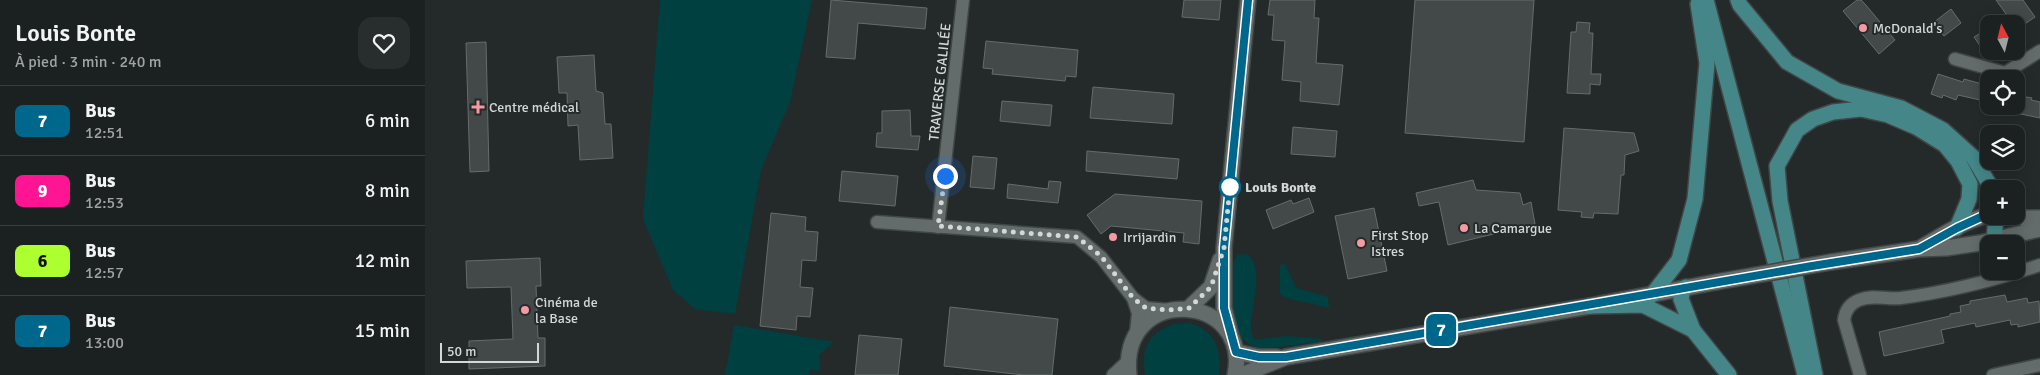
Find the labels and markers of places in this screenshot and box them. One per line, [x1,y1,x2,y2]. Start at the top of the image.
place label: McDonald's [1873,20,1942,37]
marker: McDonald's [1857,22,1869,34]
place label: Centre médical [489,99,579,116]
marker: Centre médical [471,100,485,114]
marker: Louis Bonte [1219,176,1241,198]
place label: Louis Bonte [1245,179,1316,196]
place label: La Camargue [1474,220,1552,237]
marker: La Camargue [1458,222,1470,234]
place label: First Stop Istres [1371,227,1429,260]
place label: Irrijardin [1123,229,1176,246]
marker: Irrijardin [1107,231,1119,243]
marker: First Stop Istres [1355,237,1367,249]
place label: Cinéma de la Base [535,294,598,327]
marker: Cinéma de la Base [519,304,531,316]

